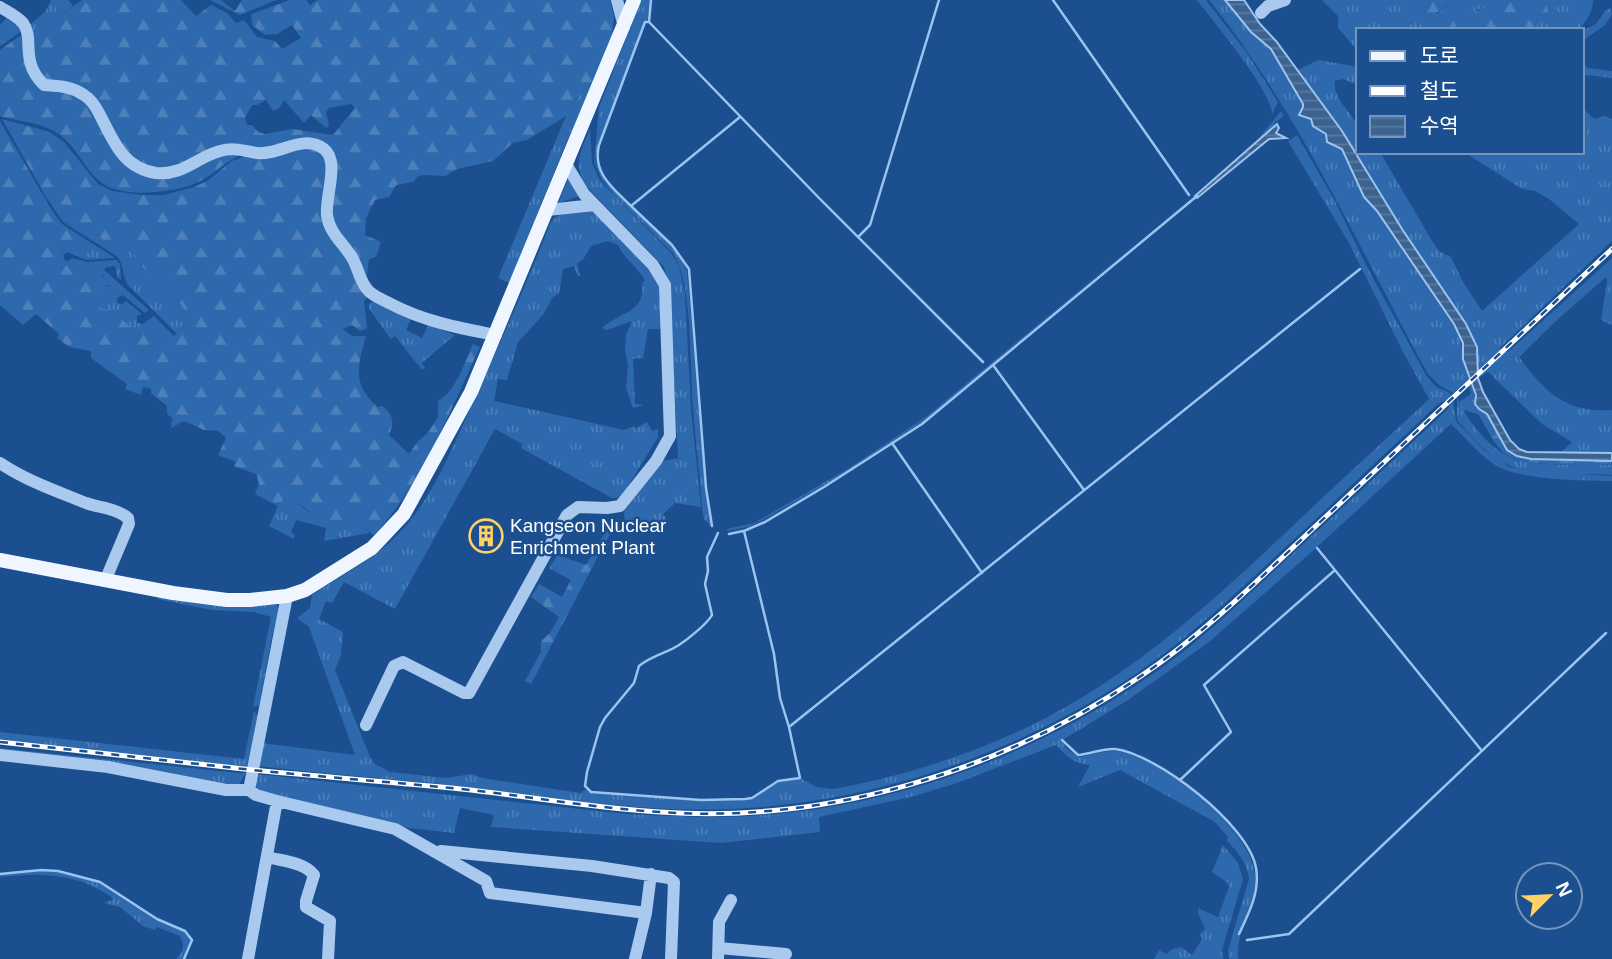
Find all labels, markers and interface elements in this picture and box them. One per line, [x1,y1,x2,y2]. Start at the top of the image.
legend [1356,28,1584,154]
text: 도로 [1420,44,1459,67]
text: 철도 [1420,79,1459,102]
text: 수역 [1420,114,1459,137]
place label: Kangseon Nuclear Enrichment Plant [510,515,667,558]
building icon: Kangseon Nuclear Enrichment Plant [467,517,505,555]
north arrow [1514,861,1584,931]
text: N [1552,879,1576,900]

